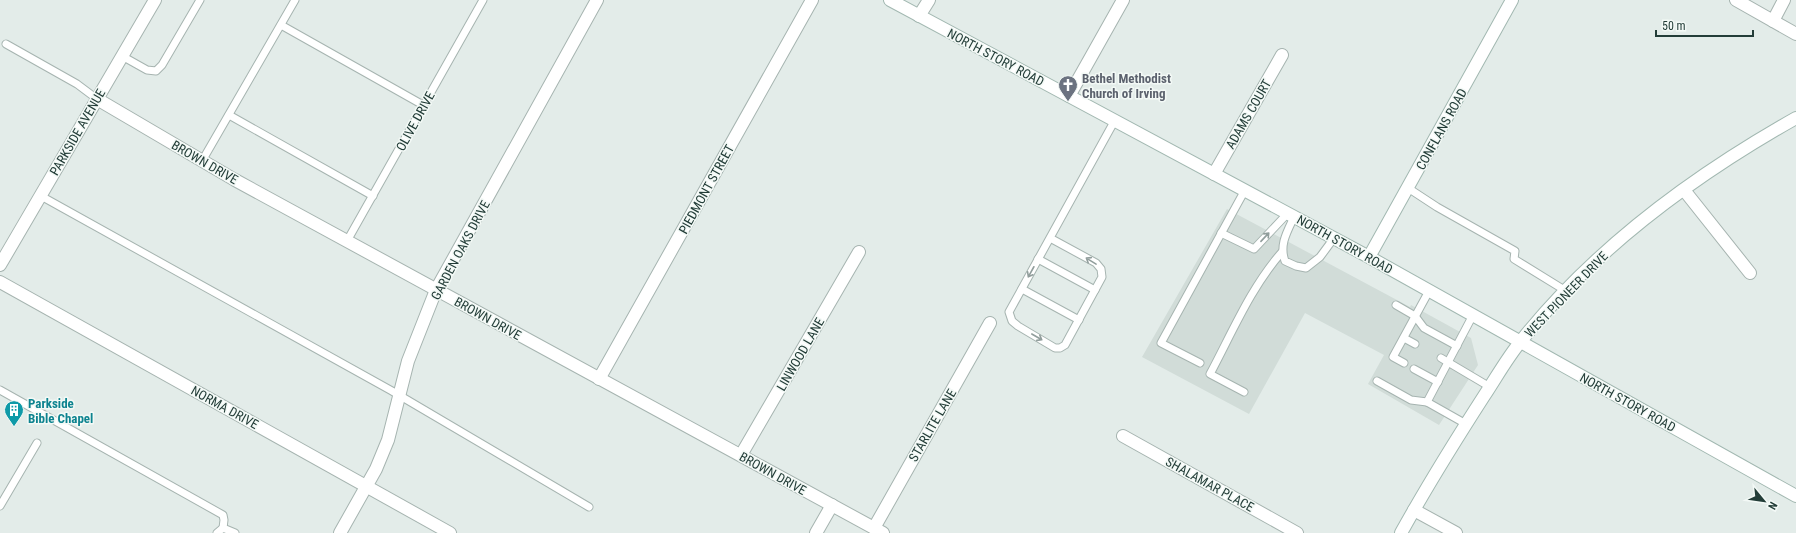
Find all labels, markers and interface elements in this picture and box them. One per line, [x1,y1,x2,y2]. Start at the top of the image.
scale bar [1656,12,1753,38]
text: 50 m [1662,19,1686,33]
street label: NORTH STORY ROAD [945,26,1047,89]
place label: Bethel Methodist Church of Irving [1082,71,1171,101]
church icon: Bethel Methodist Church of Irving [1057,74,1079,102]
street label: ADAMS COURT [1223,77,1274,152]
street label: PARKSIDE AVENUE [47,86,108,178]
street label: CONFLANS ROAD [1413,86,1470,172]
street label: OLIVE DRIVE [393,89,438,153]
street label: BROWN DRIVE [169,137,241,187]
street label: PIEDMONT STREET [676,142,737,236]
street label: GARDEN OAKS DRIVE [428,198,493,302]
street label: NORTH STORY ROAD [1294,212,1395,277]
one-way arrow [1260,232,1270,242]
street label: WEST PIONEER DRIVE [1522,248,1611,340]
one-way arrow [1086,257,1097,265]
one-way arrow [1027,266,1035,278]
street label: BROWN DRIVE [452,294,524,343]
street label: LINWOOD LANE [774,315,827,393]
one-way arrow [1031,333,1043,341]
street label: NORTH STORY ROAD [1577,370,1678,435]
street label: NORMA DRIVE [189,383,261,432]
street label: STARLITE LANE [906,386,959,464]
place label: Parkside Bible Chapel [28,396,93,426]
building icon: Parkside Bible Chapel [3,399,25,427]
street label: BROWN DRIVE [737,449,809,498]
street label: SHALAMAR PLACE [1163,454,1256,515]
north arrow [1744,481,1784,521]
text: N [1765,500,1780,512]

